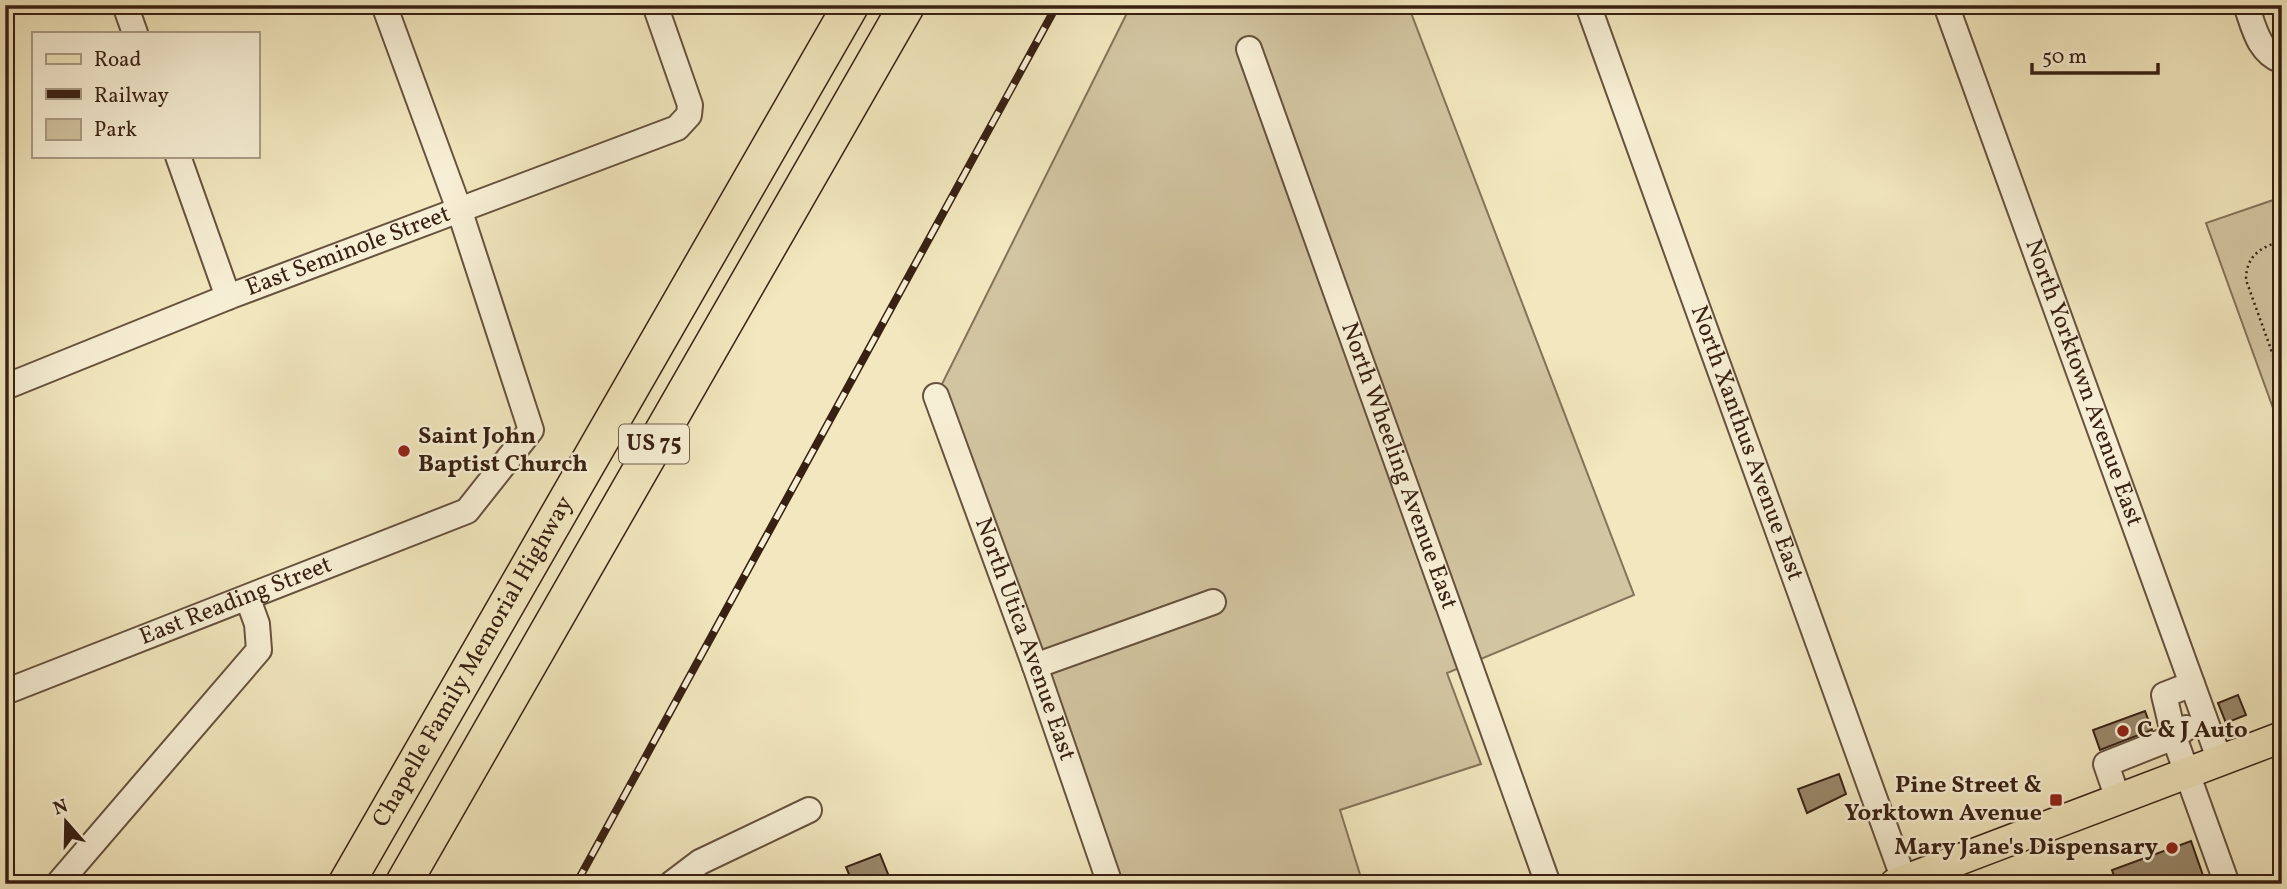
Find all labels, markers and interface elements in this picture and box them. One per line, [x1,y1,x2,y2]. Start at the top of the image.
legend [32,32,259,158]
scale bar [2032,32,2158,76]
text: 50 m [2042,43,2087,72]
text: Road [94,46,141,75]
text: Railway [94,82,170,111]
text: Park [94,116,137,145]
street label: East Seminole Street [241,198,455,306]
street label: North Yorktown Avenue East [2015,235,2151,531]
street label: North Xanthus Avenue East [1681,301,1812,586]
street label: North Wheeling Avenue East [1331,318,1465,614]
place label: Saint John Baptist Church [418,420,588,482]
road number: US 75 [619,424,689,464]
marker: Saint John Baptist Church [396,443,412,459]
street label: Chapelle Family Memorial Highway [365,490,582,834]
street label: North Utica Avenue East [965,513,1083,766]
street label: East Reading Street [135,548,337,655]
place label: C & J Auto [2137,714,2248,748]
marker: C & J Auto [2115,723,2131,739]
place label: Pine Street & Yorktown Avenue [1844,769,2042,831]
north arrow [32,788,102,858]
marker: Pine Street & Yorktown Avenue [2048,792,2064,808]
text: N [50,793,72,822]
place label: Mary Jane's Dispensary [1894,831,2159,865]
marker: Mary Jane's Dispensary [2164,840,2180,856]

